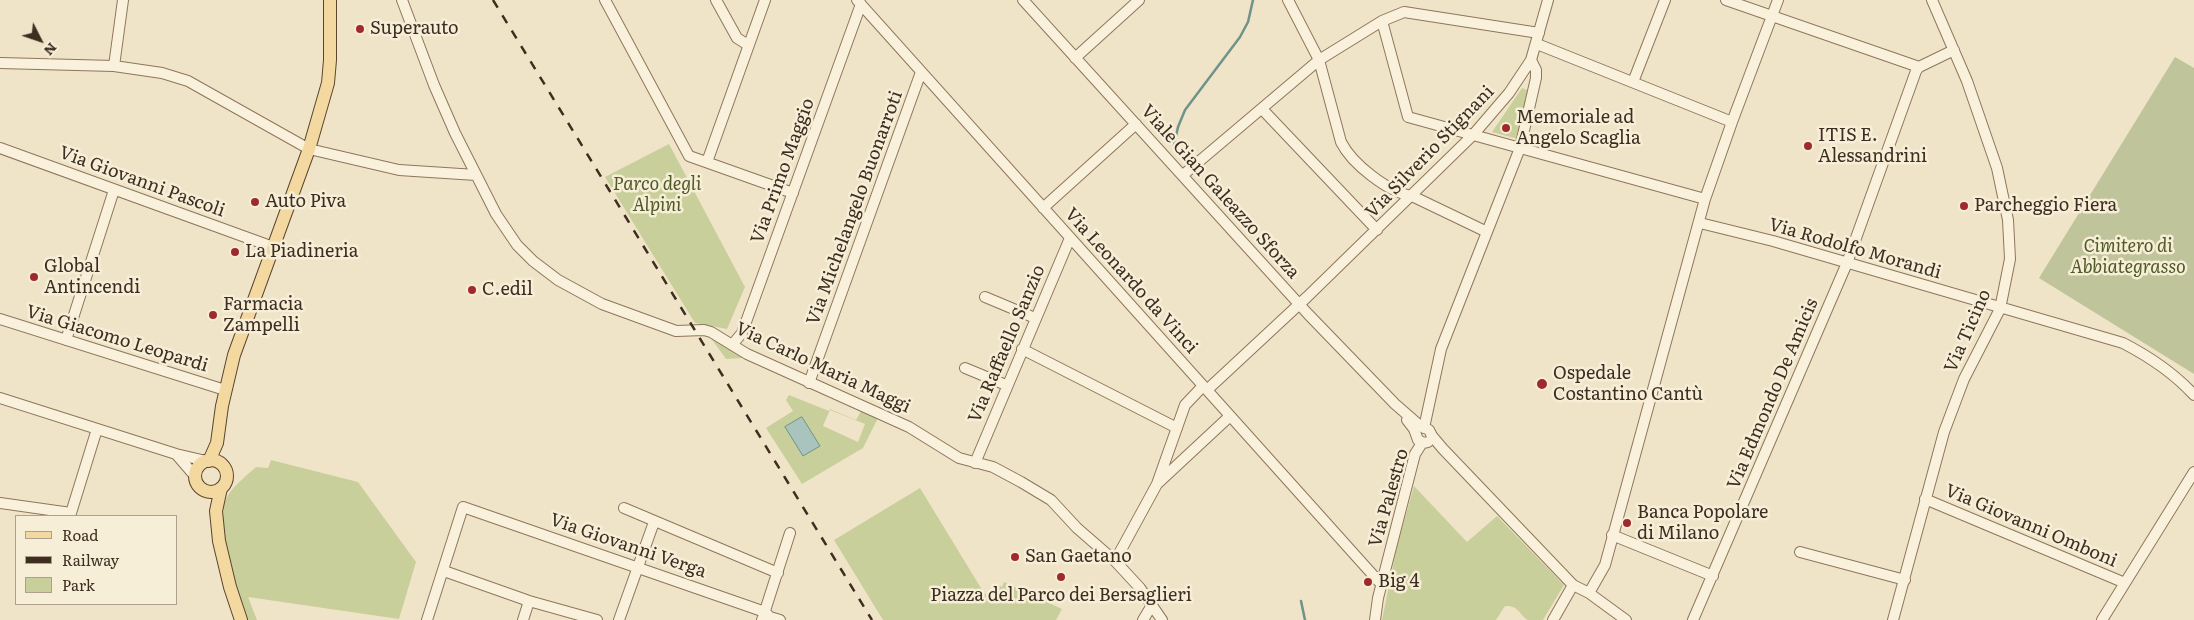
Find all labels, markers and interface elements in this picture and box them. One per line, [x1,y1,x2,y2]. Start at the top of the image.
north arrow [15,15,65,65]
place label: Superauto [370,18,459,40]
marker: Superauto [354,23,366,35]
text: N [40,39,63,61]
street label: Via Silverio Stignani [1361,81,1499,223]
street label: Via Michelangelo Buonarroti [803,88,907,328]
street label: Via Primo Maggio [747,95,819,247]
street label: Viale Gian Galeazzo Sforza [1136,101,1304,283]
place label: Memoriale ad Angelo Scaglia [1516,107,1641,150]
marker: Memoriale ad Angelo Scaglia [1500,122,1512,134]
place label: ITIS E. Alessandrini [1818,125,1927,168]
marker: ITIS E. Alessandrini [1802,140,1814,152]
street label: Via Giovanni Pascoli [56,142,228,222]
park label: Parco degli Alpini [613,174,701,216]
place label: Auto Piva [265,191,346,213]
place label: Parcheggio Fiera [1974,195,2117,217]
marker: Auto Piva [249,196,261,208]
marker: Parcheggio Fiera [1958,200,1970,212]
street label: Via Leonardo da Vinci [1060,204,1202,358]
street label: Via Rodolfo Morandi [1766,214,1944,284]
park label: Cimitero di Abbiategrasso [2070,236,2186,278]
place label: La Piadineria [245,241,358,263]
marker: La Piadineria [229,246,241,258]
place label: Global Antincendi [44,256,140,298]
street label: Via Raffaello Sanzio [964,262,1050,426]
marker: Global Antincendi [28,271,40,283]
place label: C.edil [482,279,533,301]
marker: C.edil [466,284,478,296]
street label: Via Ticino [1940,286,1996,376]
place label: Farmacia Zampelli [223,294,303,336]
street label: Via Edmondo De Amicis [1723,295,1823,493]
street label: Via Giacomo Leopardi [23,301,211,377]
marker: Farmacia Zampelli [207,309,219,321]
street label: Via Carlo Maria Maggi [732,318,914,418]
place label: Ospedale Costantino Cantù [1553,363,1703,406]
marker: Ospedale Costantino Cantù [1535,377,1549,391]
street label: Via Palestro [1365,446,1413,550]
street label: Via Giovanni Omboni [1942,480,2120,572]
place label: Banca Popolare di Milano [1637,502,1768,544]
street label: Via Giovanni Verga [547,509,709,583]
legend [15,515,178,605]
marker: Banca Popolare di Milano [1621,517,1633,529]
text: Road [62,523,98,546]
place label: San Gaetano [1025,546,1132,568]
text: Railway [62,548,119,571]
marker: San Gaetano [1009,551,1021,563]
marker: Piazza del Parco dei Bersaglieri [1055,571,1067,583]
place label: Big 4 [1378,571,1419,593]
text: Park [62,573,95,596]
marker: Big 4 [1362,576,1374,588]
place label: Piazza del Parco dei Bersaglieri [930,585,1192,607]

